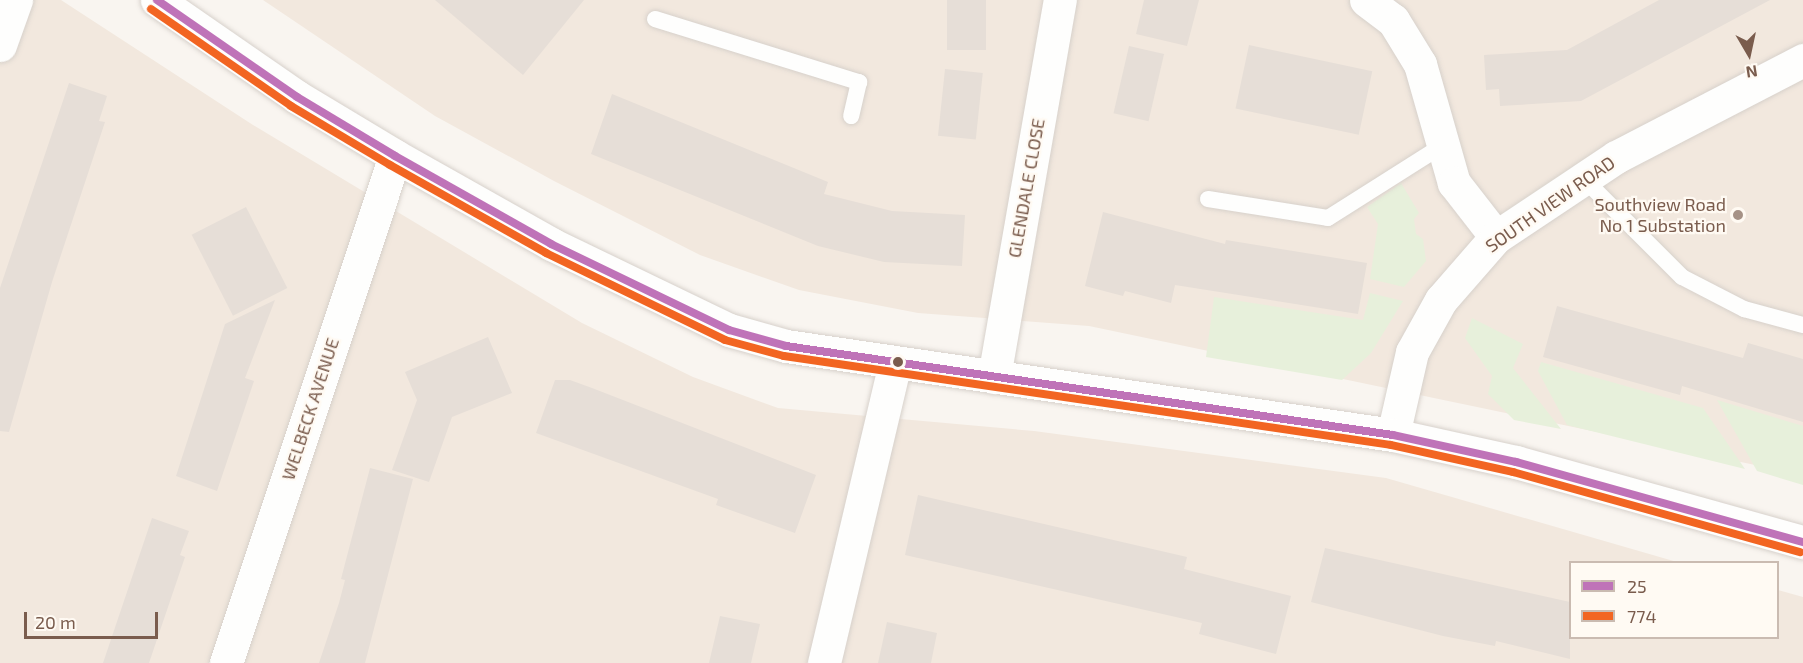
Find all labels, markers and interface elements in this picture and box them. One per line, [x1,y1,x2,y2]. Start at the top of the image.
north arrow [1719,24,1779,84]
text: N [1745,62,1759,83]
street label: GLENDALE CLOSE [1003,117,1049,259]
street label: SOUTH VIEW ROAD [1481,151,1619,257]
place label: Southview Road No 1 Substation [1594,194,1726,236]
marker: Southview Road No 1 Substation [1731,208,1745,222]
street label: WELBECK AVENUE [277,335,343,483]
unlabelled marker [892,356,904,368]
legend [1569,561,1779,639]
text: 25 [1627,575,1647,597]
scale bar [27,600,160,638]
text: 774 [1627,605,1657,627]
text: 20 m [35,611,76,633]

